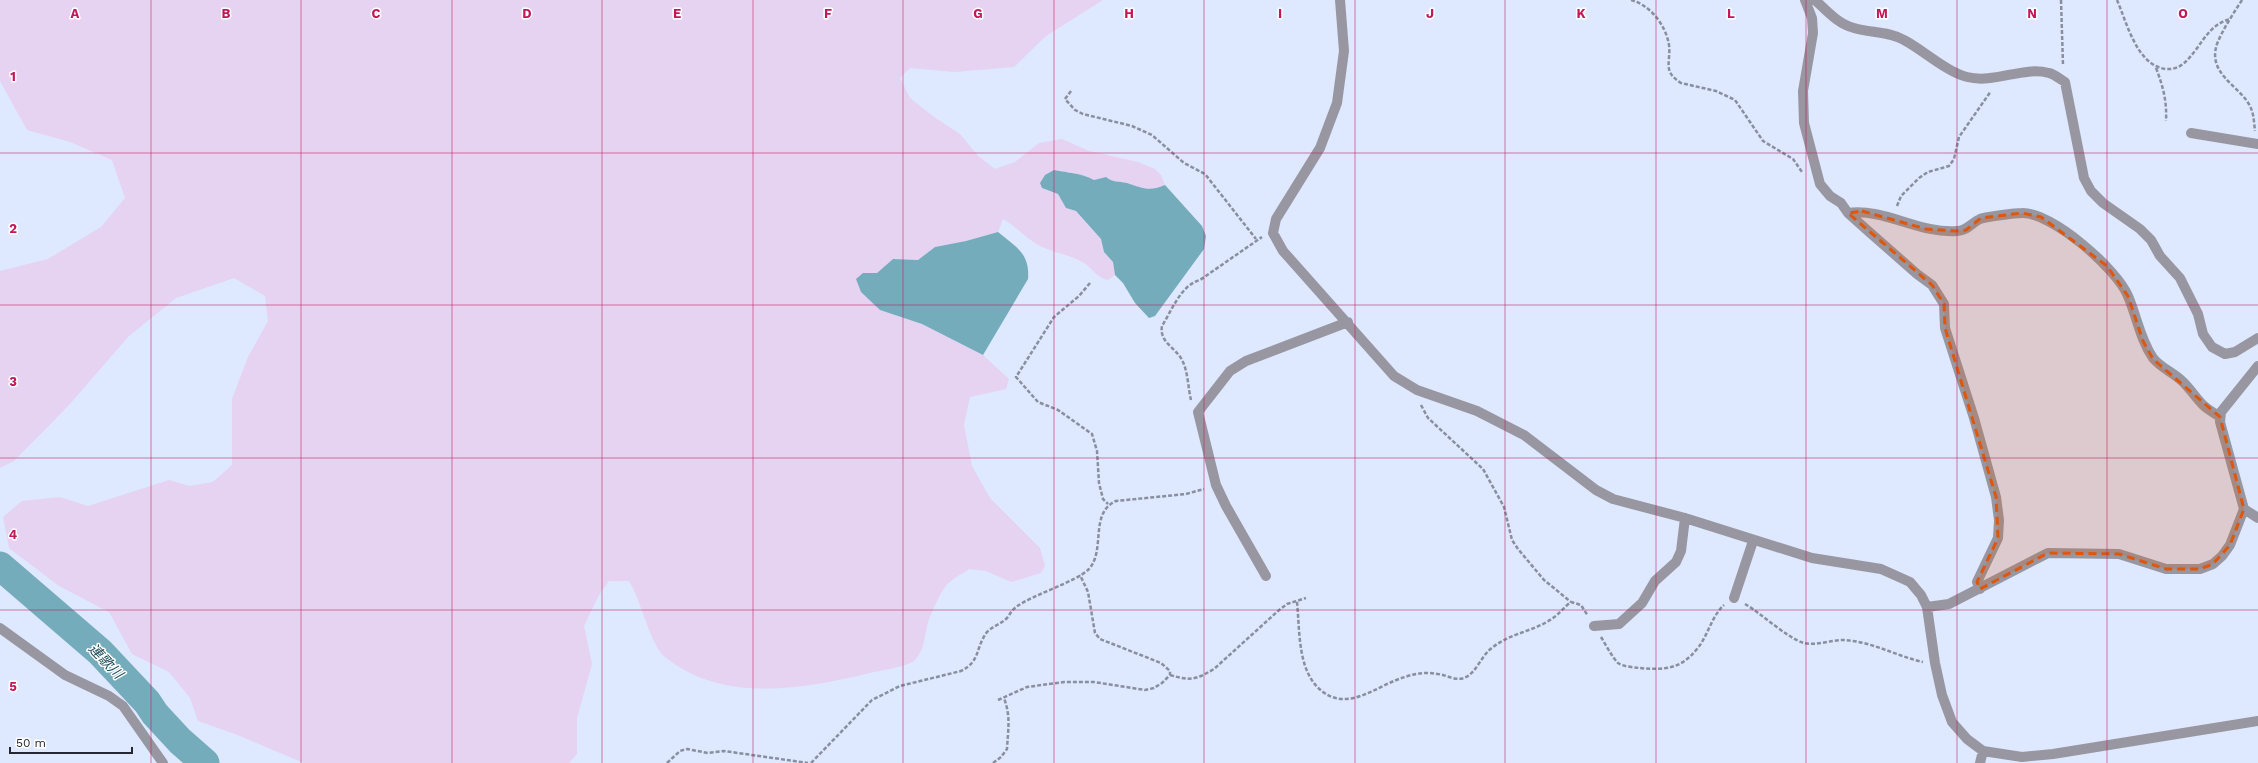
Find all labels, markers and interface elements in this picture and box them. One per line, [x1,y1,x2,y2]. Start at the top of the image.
text: A [71,6,80,21]
text: B [222,6,231,21]
text: C [372,6,381,21]
text: D [522,6,532,21]
text: E [673,6,681,21]
text: F [824,6,832,21]
text: G [973,6,983,21]
text: H [1124,6,1134,21]
text: I [1278,6,1282,21]
text: J [1426,6,1434,21]
text: K [1576,6,1586,21]
text: L [1727,6,1735,21]
text: M [1876,6,1888,21]
text: N [2027,6,2037,21]
text: O [2178,6,2188,21]
text: 1 [10,69,16,84]
text: 2 [9,221,17,236]
text: 3 [9,374,17,389]
text: 4 [9,527,18,542]
water label: 連歌川 [86,640,128,683]
text: 5 [9,679,17,694]
scale bar [10,729,132,755]
text: 50 m [16,736,46,750]

